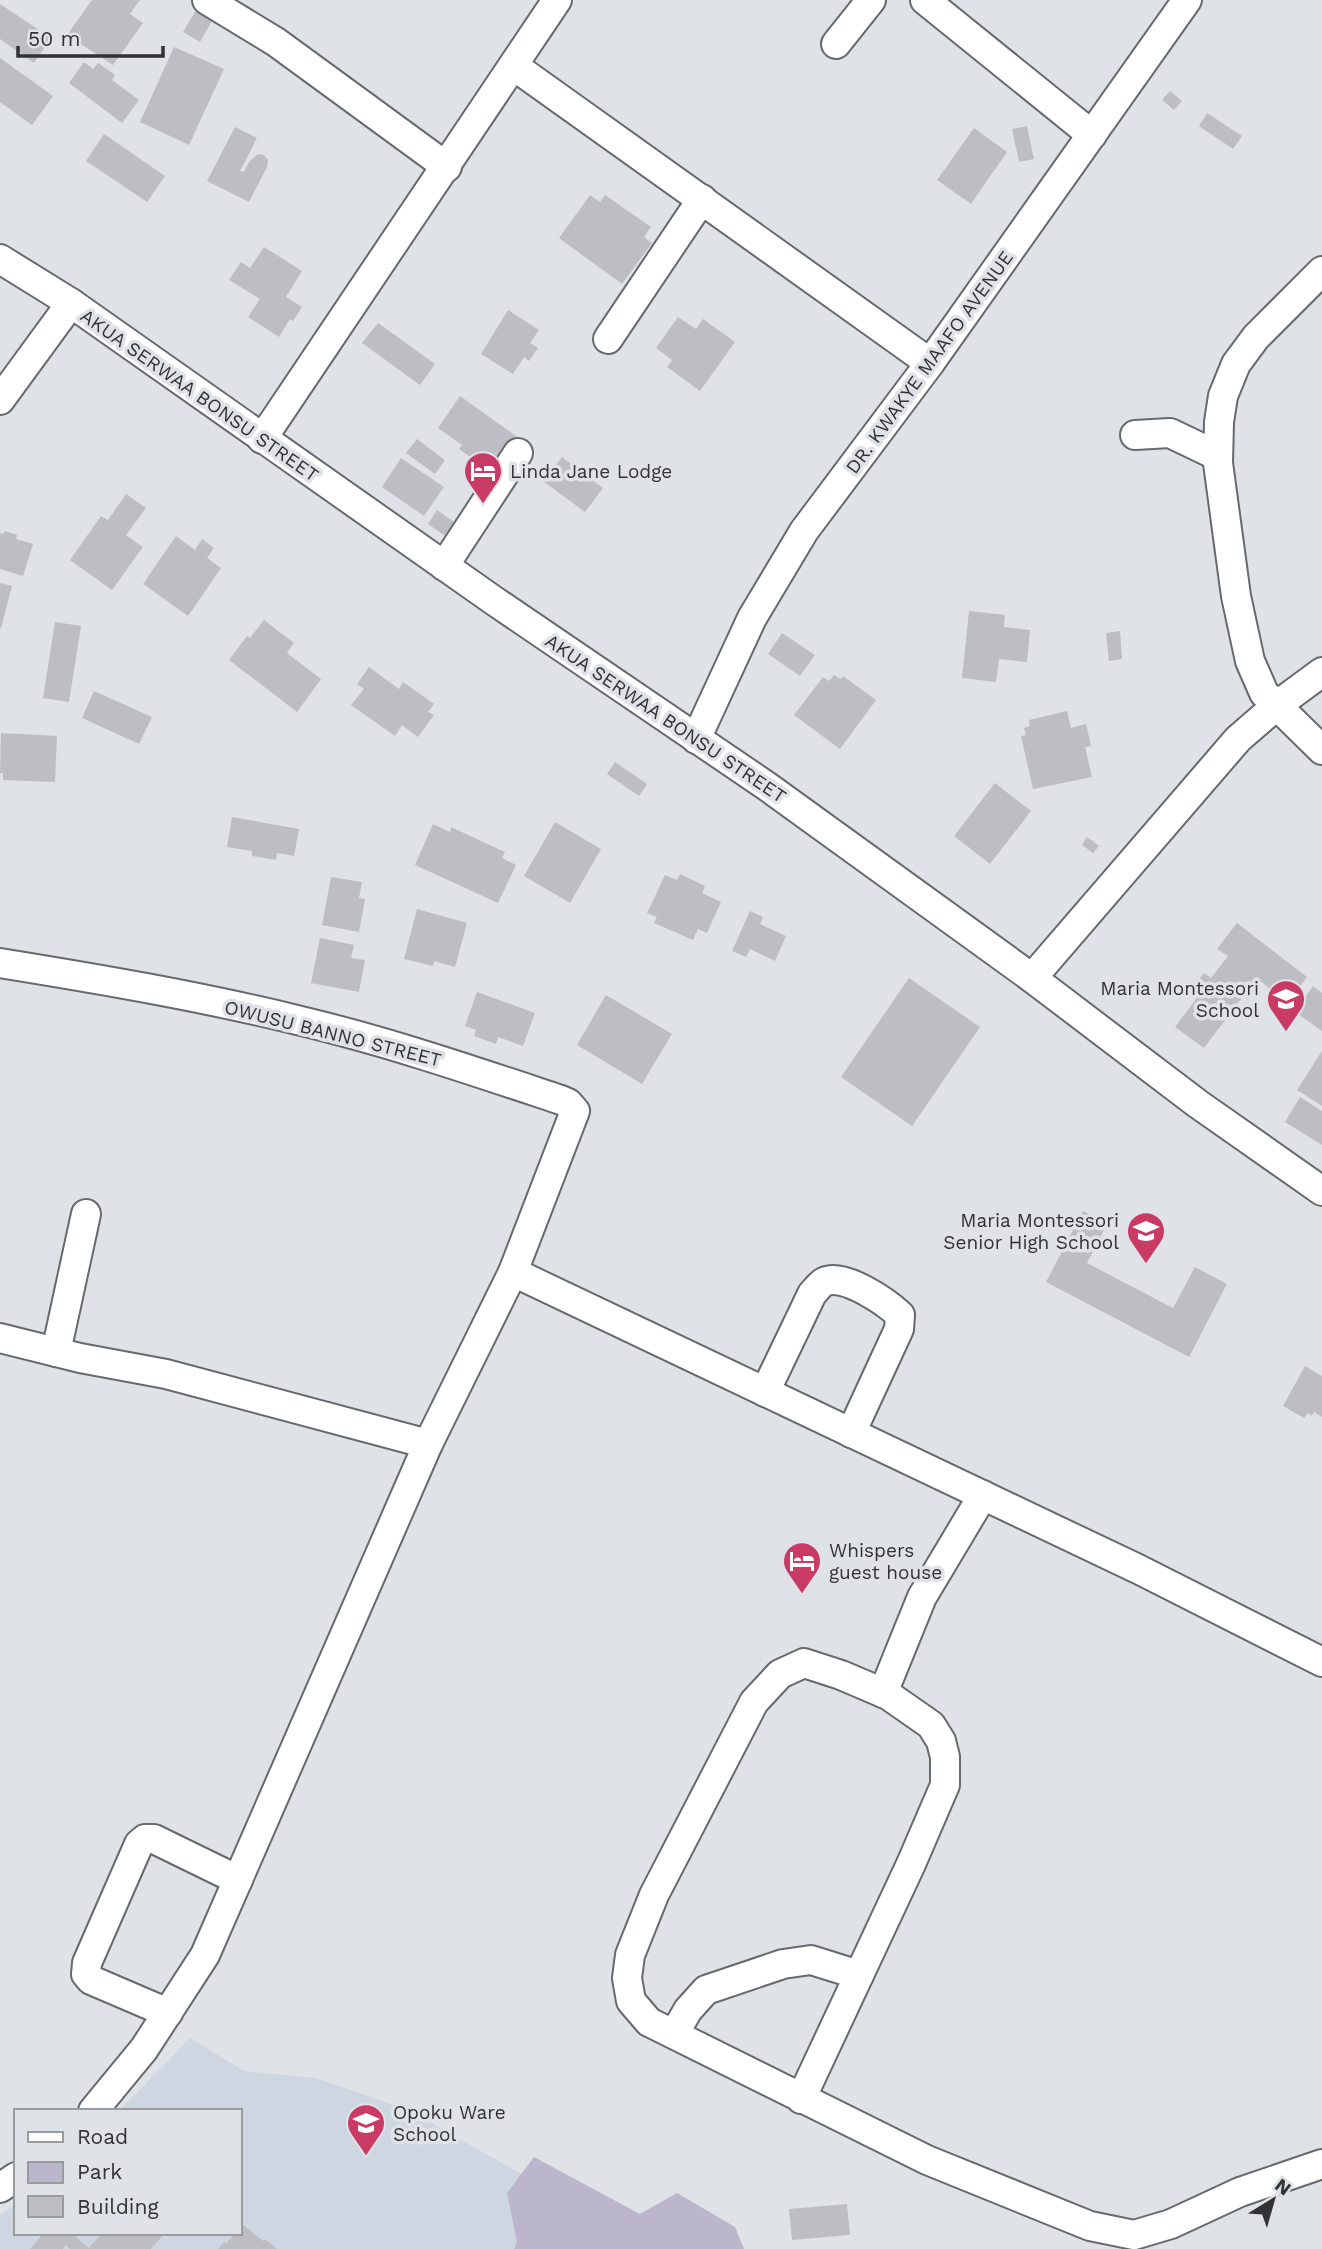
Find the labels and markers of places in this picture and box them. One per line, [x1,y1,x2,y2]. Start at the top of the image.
hotel icon: Linda Jane Lodge [462,450,504,505]
place label: Linda Jane Lodge [510,460,672,483]
place label: Maria Montessori School [1100,977,1259,1022]
school or university icon: Maria Montessori School [1265,978,1307,1033]
place label: Maria Montessori Senior High School [943,1209,1119,1254]
school or university icon: Maria Montessori Senior High School [1125,1210,1167,1265]
place label: Whispers guest house [829,1539,942,1584]
hotel icon: Whispers guest house [781,1540,823,1595]
place label: Opoku Ware School [393,2101,506,2146]
school or university icon: Opoku Ware School [345,2102,387,2157]

